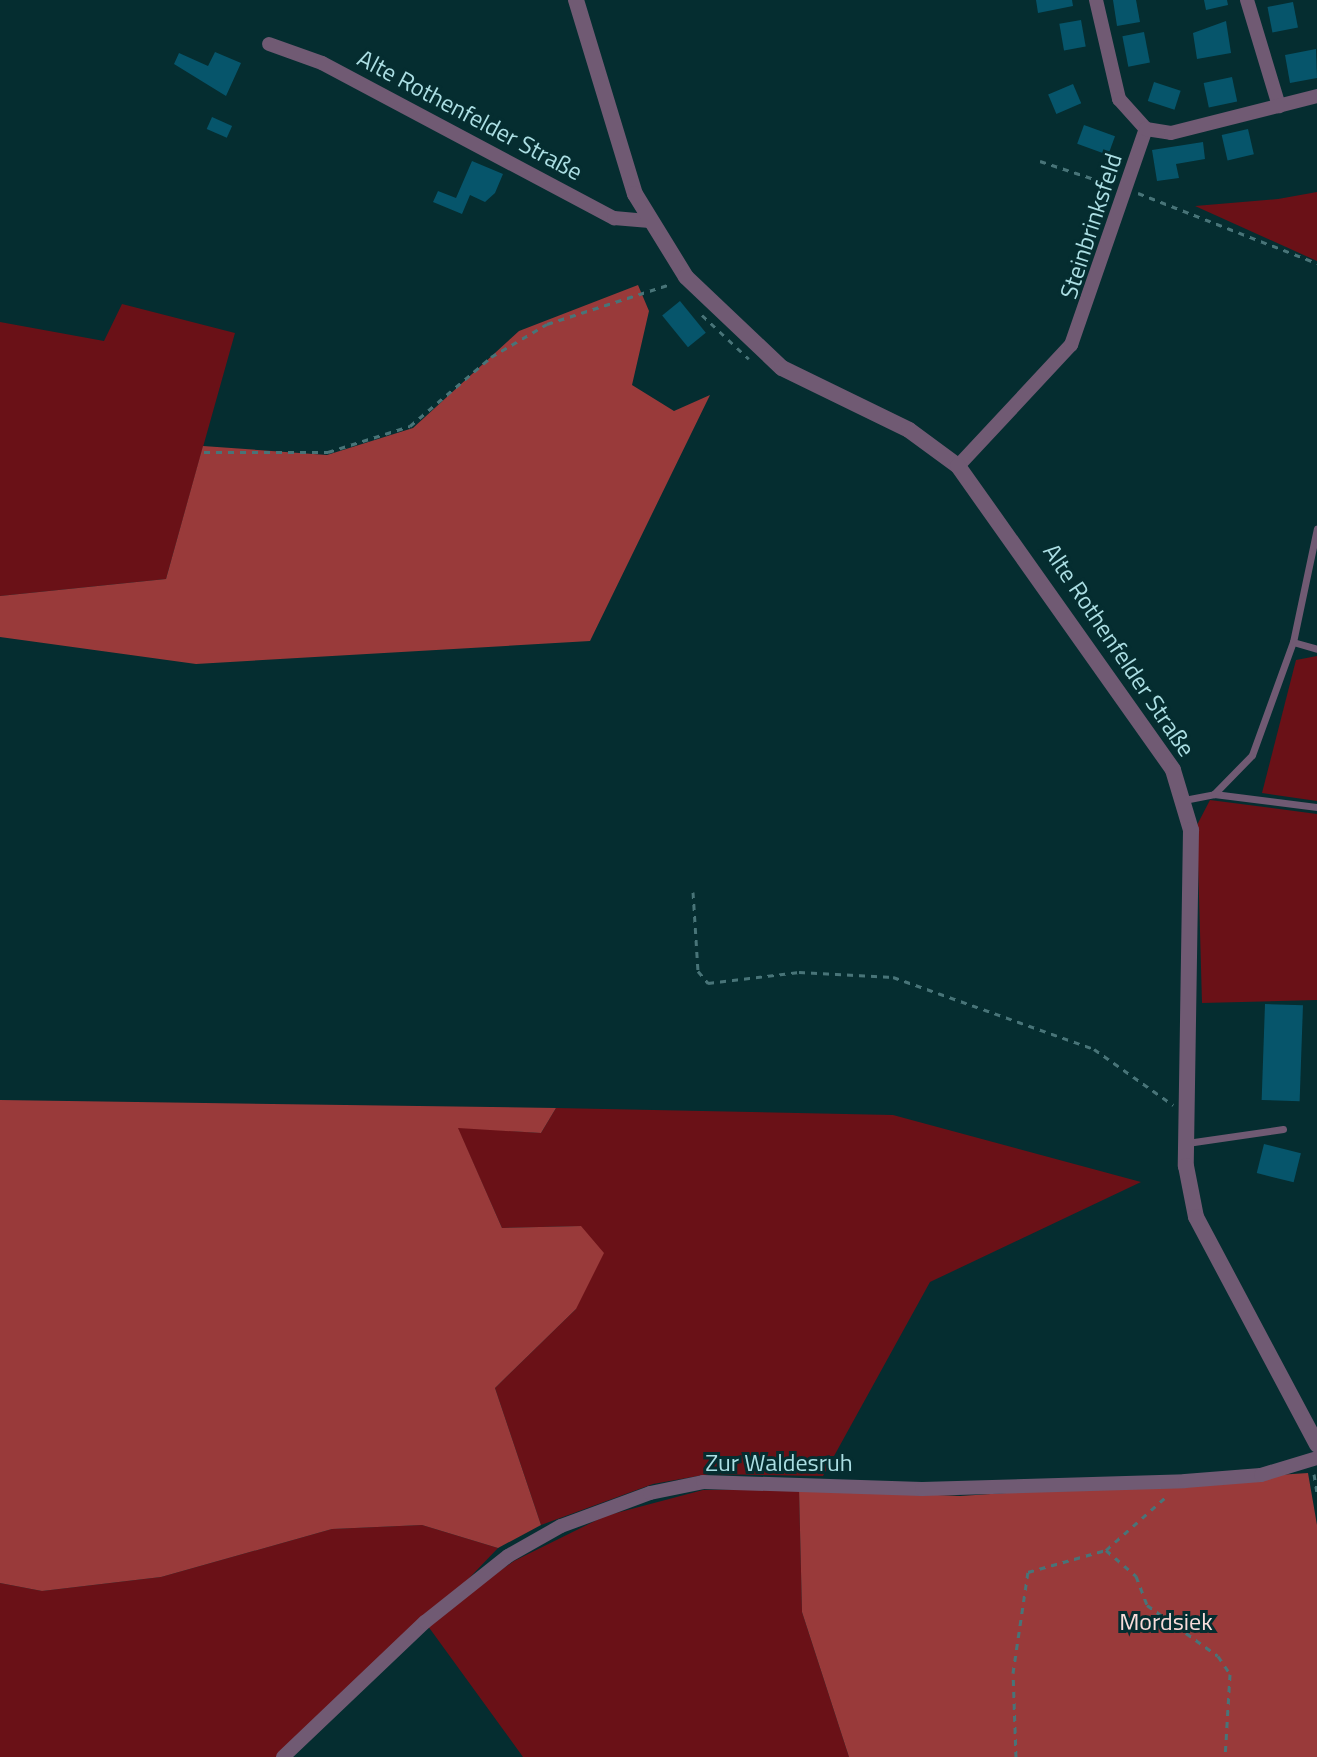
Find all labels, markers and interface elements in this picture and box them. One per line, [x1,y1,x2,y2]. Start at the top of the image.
street label: Alte Rothenfelder Straße [353,44,587,186]
street label: Steinbrinksfeld [1054,150,1128,302]
street label: Alte Rothenfelder Straße [1037,538,1201,762]
street label: Zur Waldesruh [705,1449,853,1477]
park label: Mordsiek [1119,1608,1213,1636]

